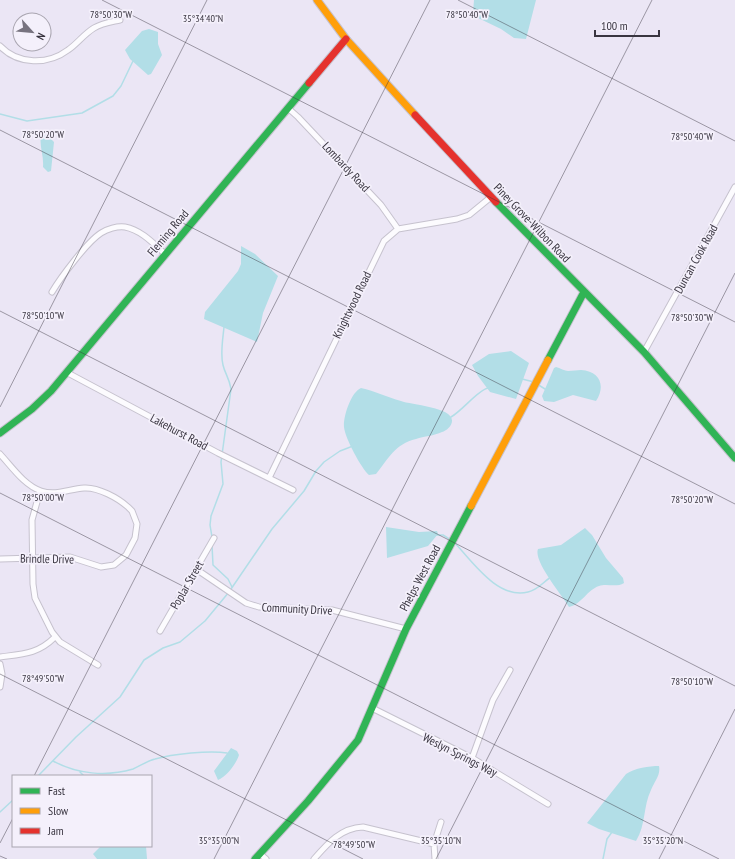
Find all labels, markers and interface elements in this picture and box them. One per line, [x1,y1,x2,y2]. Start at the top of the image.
text: 78°50'30"W [90,8,132,21]
text: 78°50'40"W [446,8,488,21]
north arrow [12,12,52,52]
text: 35°34'40"N [183,12,223,25]
scale bar [595,12,659,38]
text: 100 m [601,18,628,33]
text: N [33,31,48,42]
text: 78°50'20"W [22,128,64,141]
text: 78°50'40"W [671,130,713,143]
street label: Lombardy Road [319,138,373,195]
street label: Piney Grove-Wilbon Road [491,180,574,265]
street label: Fleming Road [144,206,192,259]
street label: Duncan Cook Road [670,222,721,296]
street label: Knightwood Road [329,269,374,341]
text: 78°50'10"W [22,309,64,322]
text: 78°50'30"W [671,311,713,324]
street label: Lakehurst Road [148,410,211,453]
text: 78°50'00"W [22,491,64,504]
text: 78°50'20"W [671,493,713,506]
street label: Phelps West Road [396,542,443,614]
street label: Brindle Drive [20,551,74,566]
street label: Poplar Street [167,557,207,612]
street label: Community Drive [261,599,333,618]
text: 78°49'50"W [22,672,64,685]
text: 78°50'10"W [671,675,713,688]
street label: Weslyn Springs Way [420,729,501,780]
legend [12,775,152,847]
text: Fast [48,783,66,798]
text: Slow [48,803,69,818]
text: Jam [47,823,64,838]
text: 35°35'00"N [199,834,239,847]
text: 35°35'10"N [421,834,461,847]
text: 35°35'20"N [643,834,683,847]
text: 78°49'50"W [333,838,375,851]

